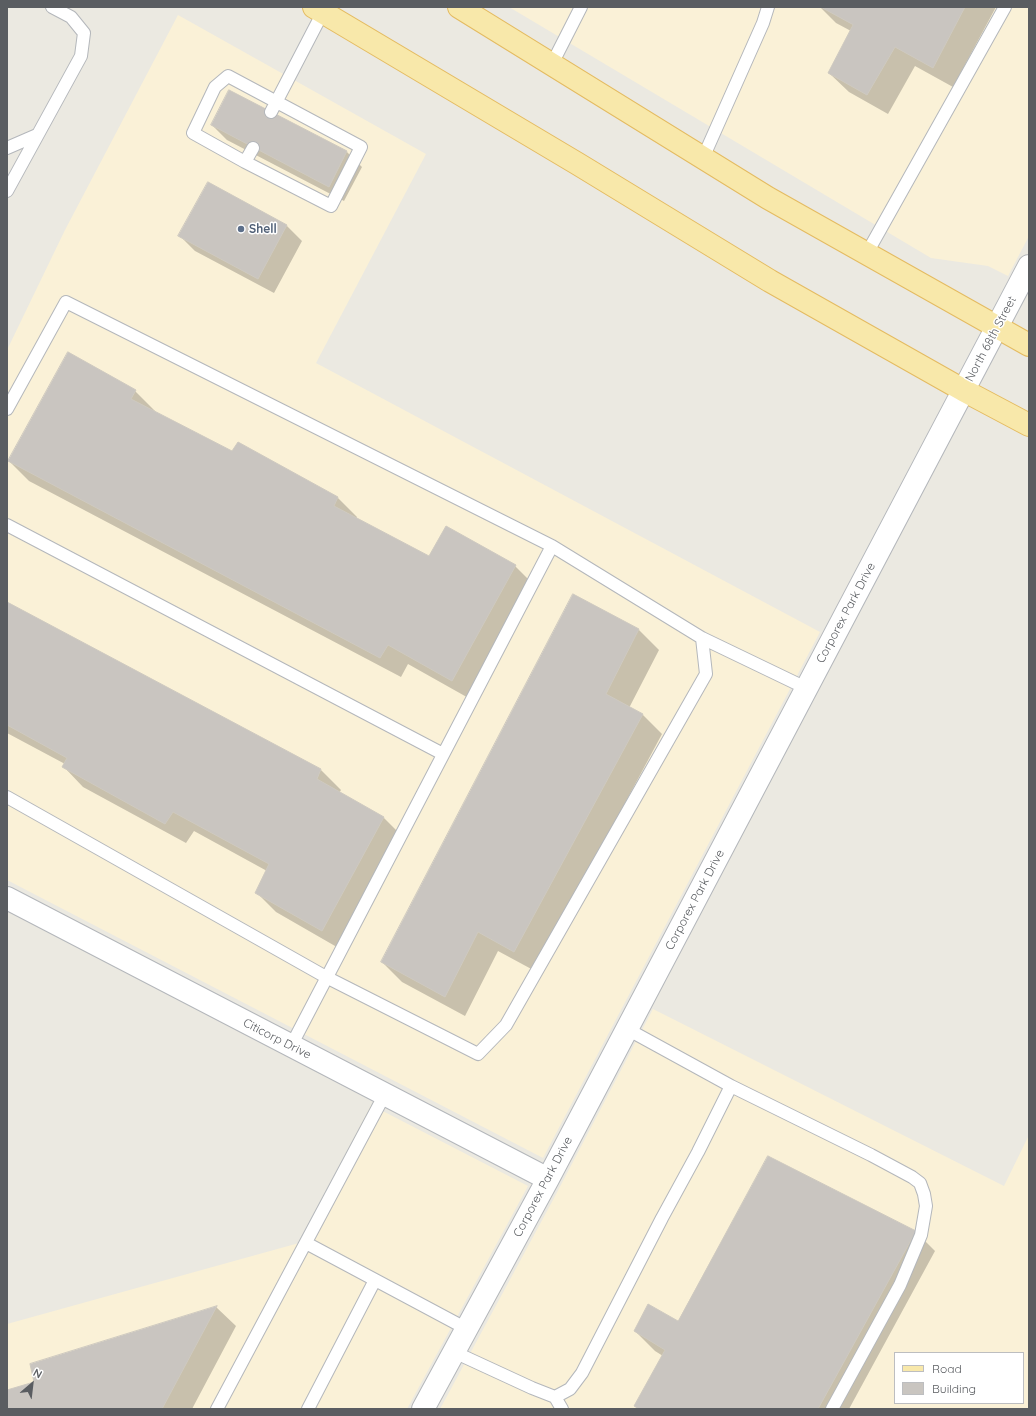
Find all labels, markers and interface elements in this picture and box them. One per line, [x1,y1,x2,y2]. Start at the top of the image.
place label: Shell [249,222,277,236]
marker: Shell [236,224,246,234]
street label: North 68th Street [962,294,1020,384]
street label: Corporex Park Drive [813,560,879,666]
street label: Corporex Park Drive [662,847,728,953]
street label: Citicorp Drive [241,1016,313,1062]
street label: Corporex Park Drive [510,1134,576,1240]
legend [894,1352,1024,1404]
text: Road [932,1361,962,1376]
north arrow [12,1364,52,1404]
text: N [31,1365,44,1381]
text: Building [932,1381,976,1396]

